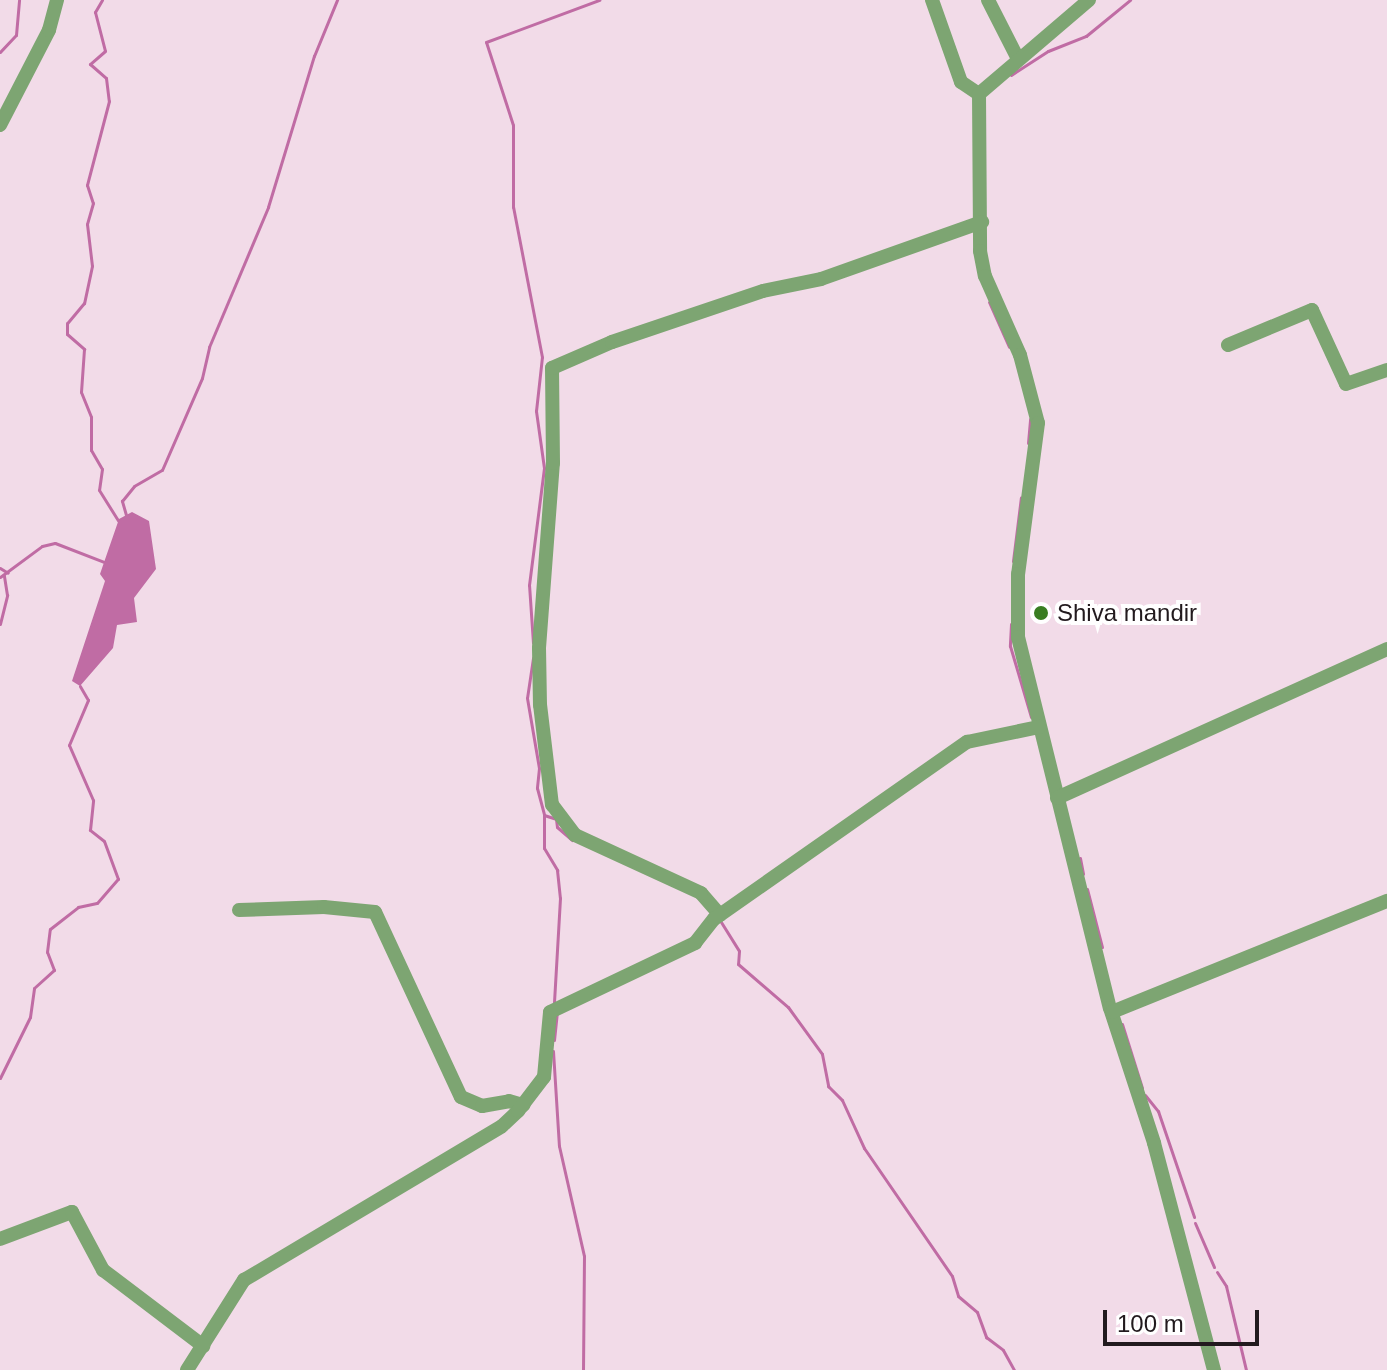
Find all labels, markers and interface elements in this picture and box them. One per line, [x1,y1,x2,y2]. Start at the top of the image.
place label: Shiva mandir [1057,599,1197,627]
marker: Shiva mandir [1032,604,1050,622]
scale bar [1107,1294,1263,1344]
text: 100 m [1117,1310,1184,1337]

